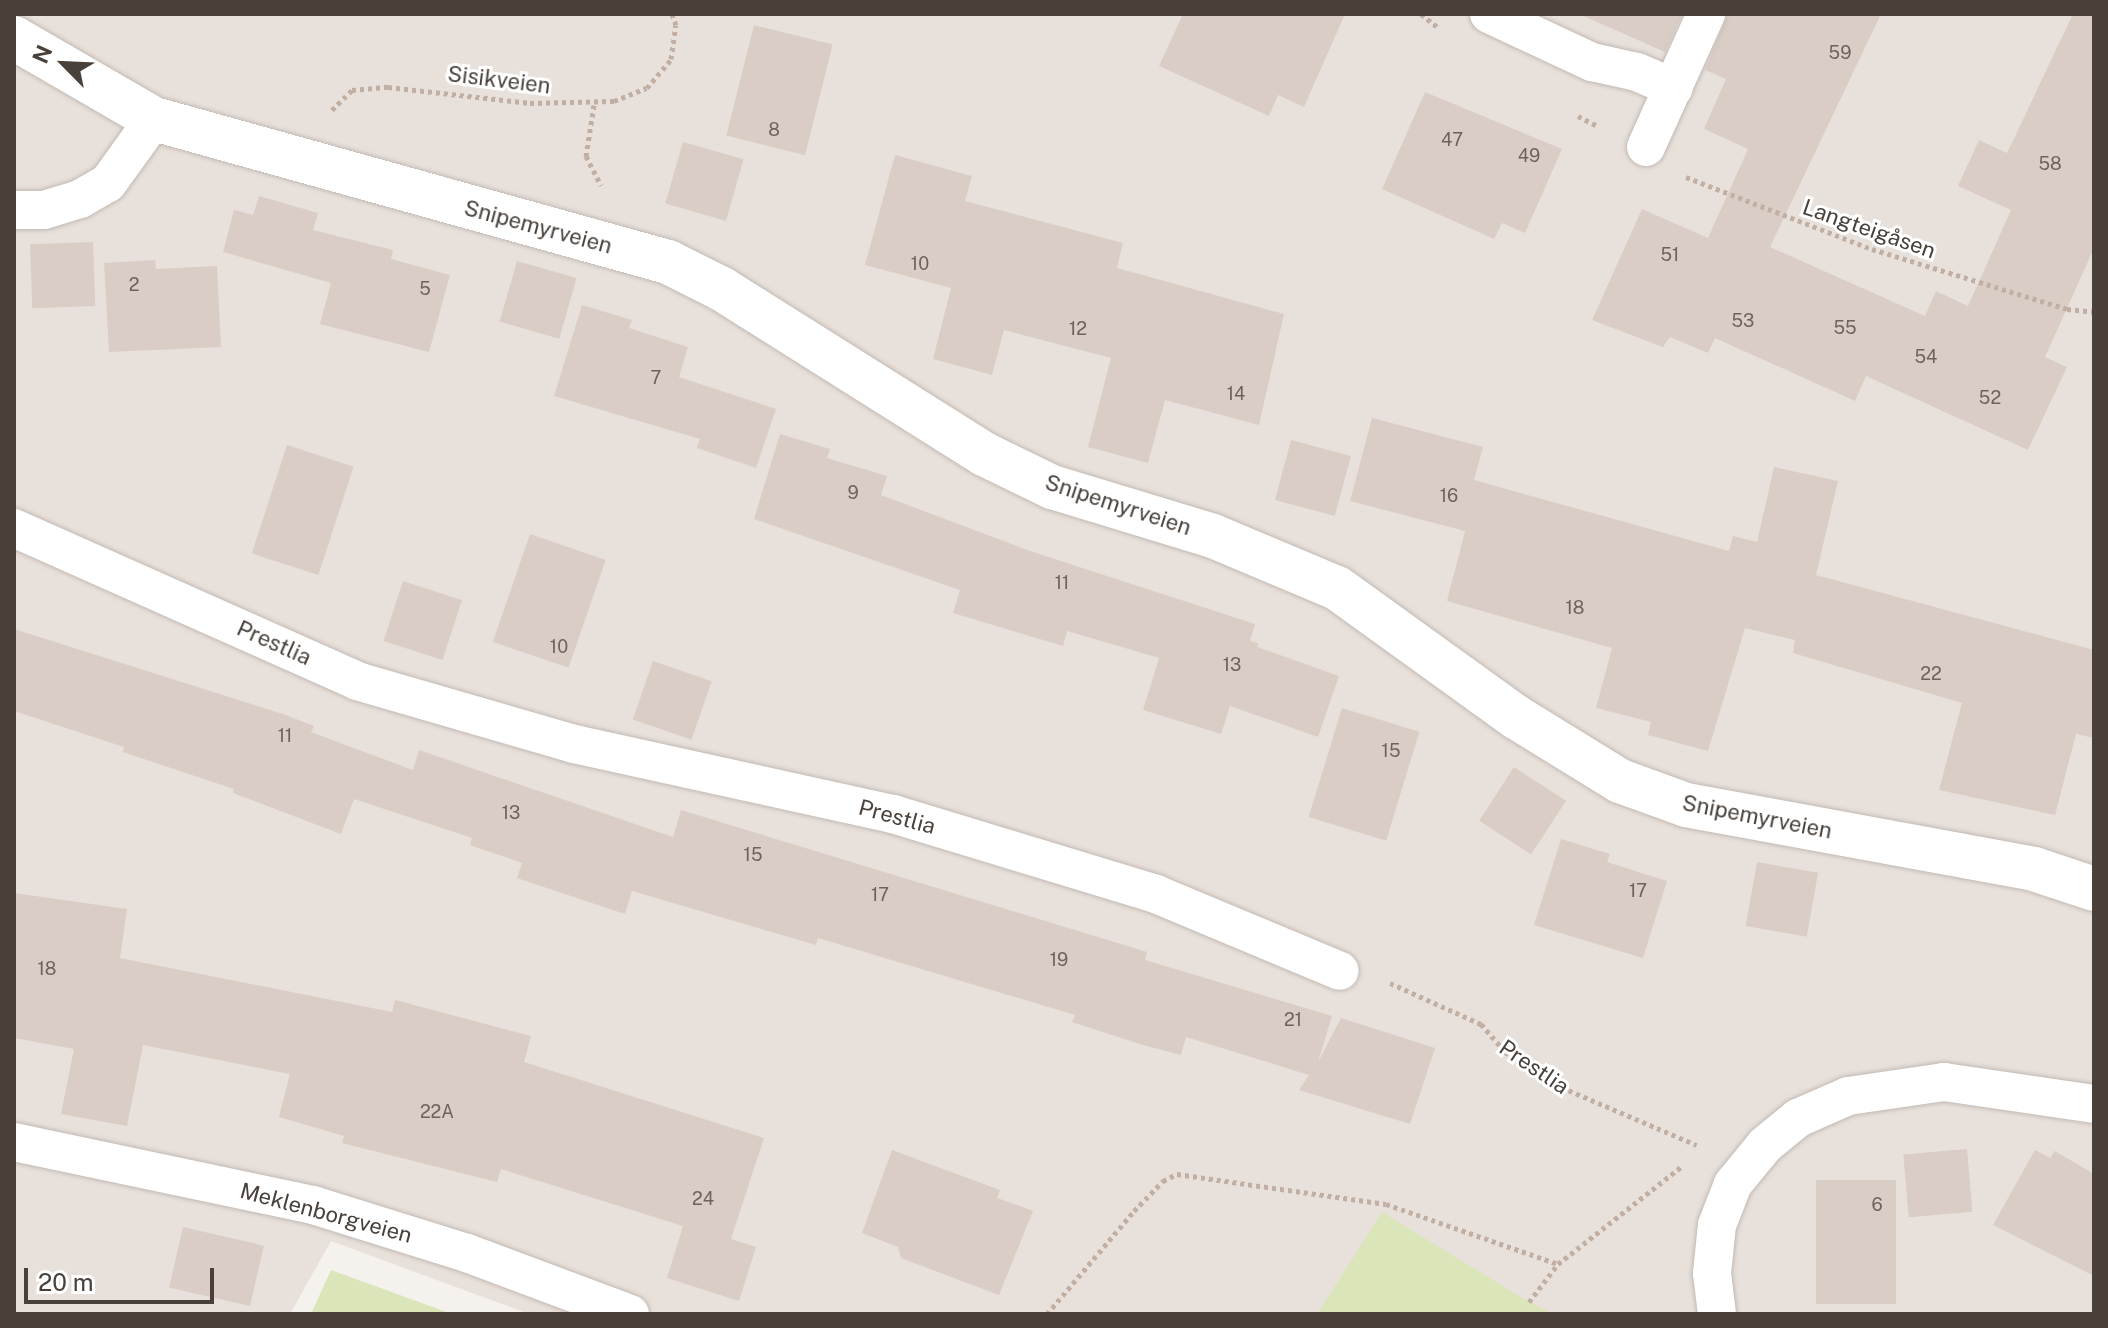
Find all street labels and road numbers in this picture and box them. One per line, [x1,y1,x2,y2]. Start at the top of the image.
street label: Sisikveien [446,61,552,99]
street label: Langteigåsen [1799,194,1939,264]
street label: Snipemyrveien [461,195,615,259]
street label: Snipemyrveien [1042,469,1194,541]
street label: Prestlia [233,615,315,671]
street label: Snipemyrveien [1680,790,1834,844]
street label: Prestlia [856,794,938,840]
street label: Prestlia [1494,1034,1574,1100]
street label: Meklenborgveien [237,1177,415,1249]

